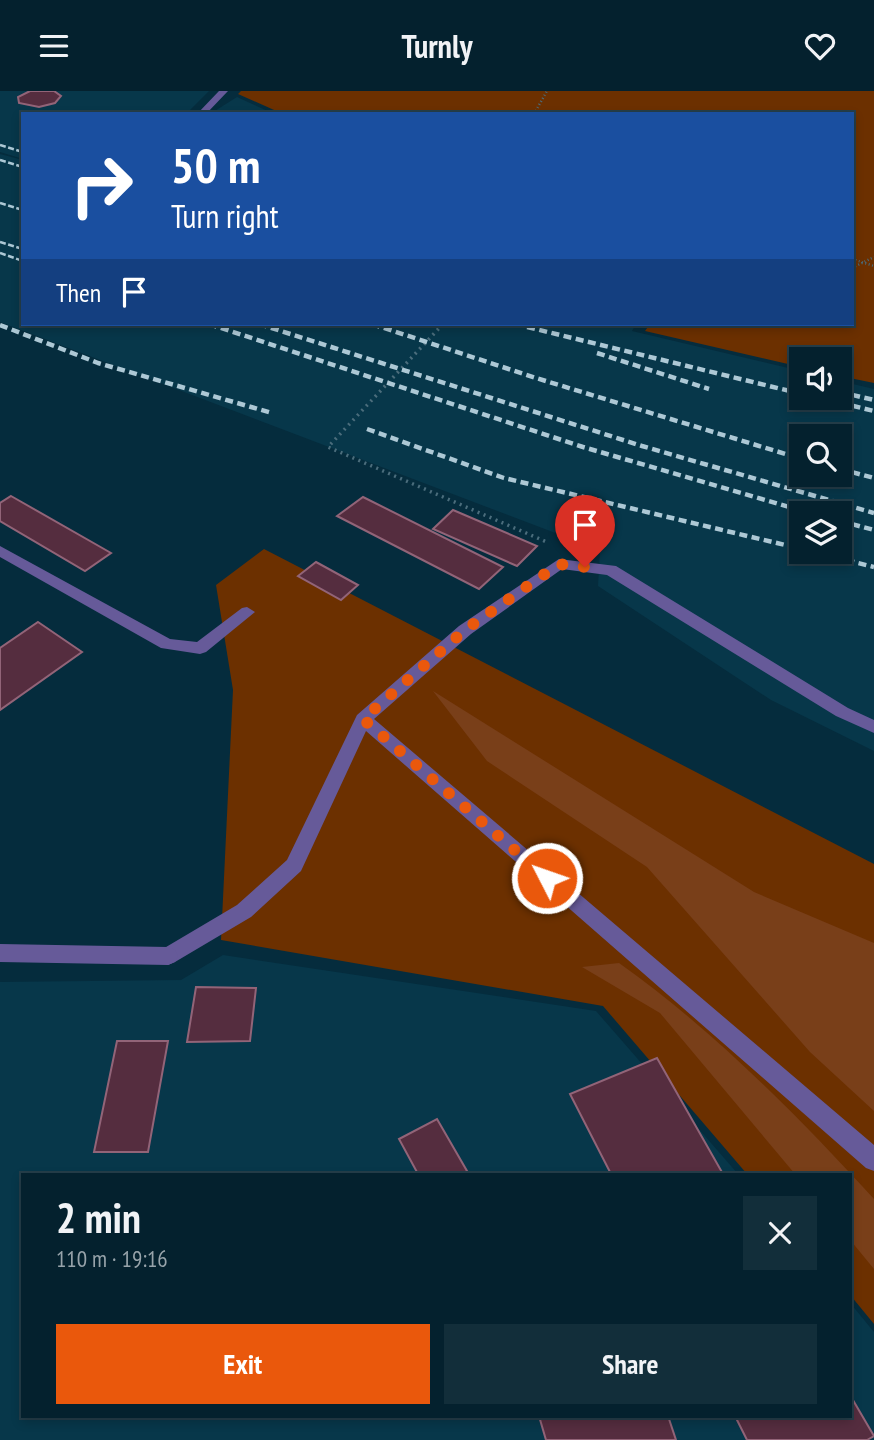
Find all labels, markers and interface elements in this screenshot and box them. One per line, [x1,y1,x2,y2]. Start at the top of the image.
text: Turnly [401,25,473,67]
icon: menu [35,27,73,65]
icon: heart [801,27,839,65]
text: 50 m [171,133,260,197]
icon: right [56,140,147,231]
text: Turn right [171,195,279,237]
icon: arrive [115,273,153,311]
text: Then [56,276,101,309]
map controls [789,347,852,564]
button: sound [789,347,852,410]
button: search [789,424,852,487]
pin [555,495,615,567]
button: layers [789,501,852,564]
icon: arrive [566,506,604,544]
position arrow [510,841,584,915]
text: 2 min [56,1190,141,1245]
button: close [743,1196,817,1270]
text: 110 m · 19:16 [56,1244,168,1273]
button: Exit [56,1324,430,1404]
button: Share [444,1324,817,1404]

